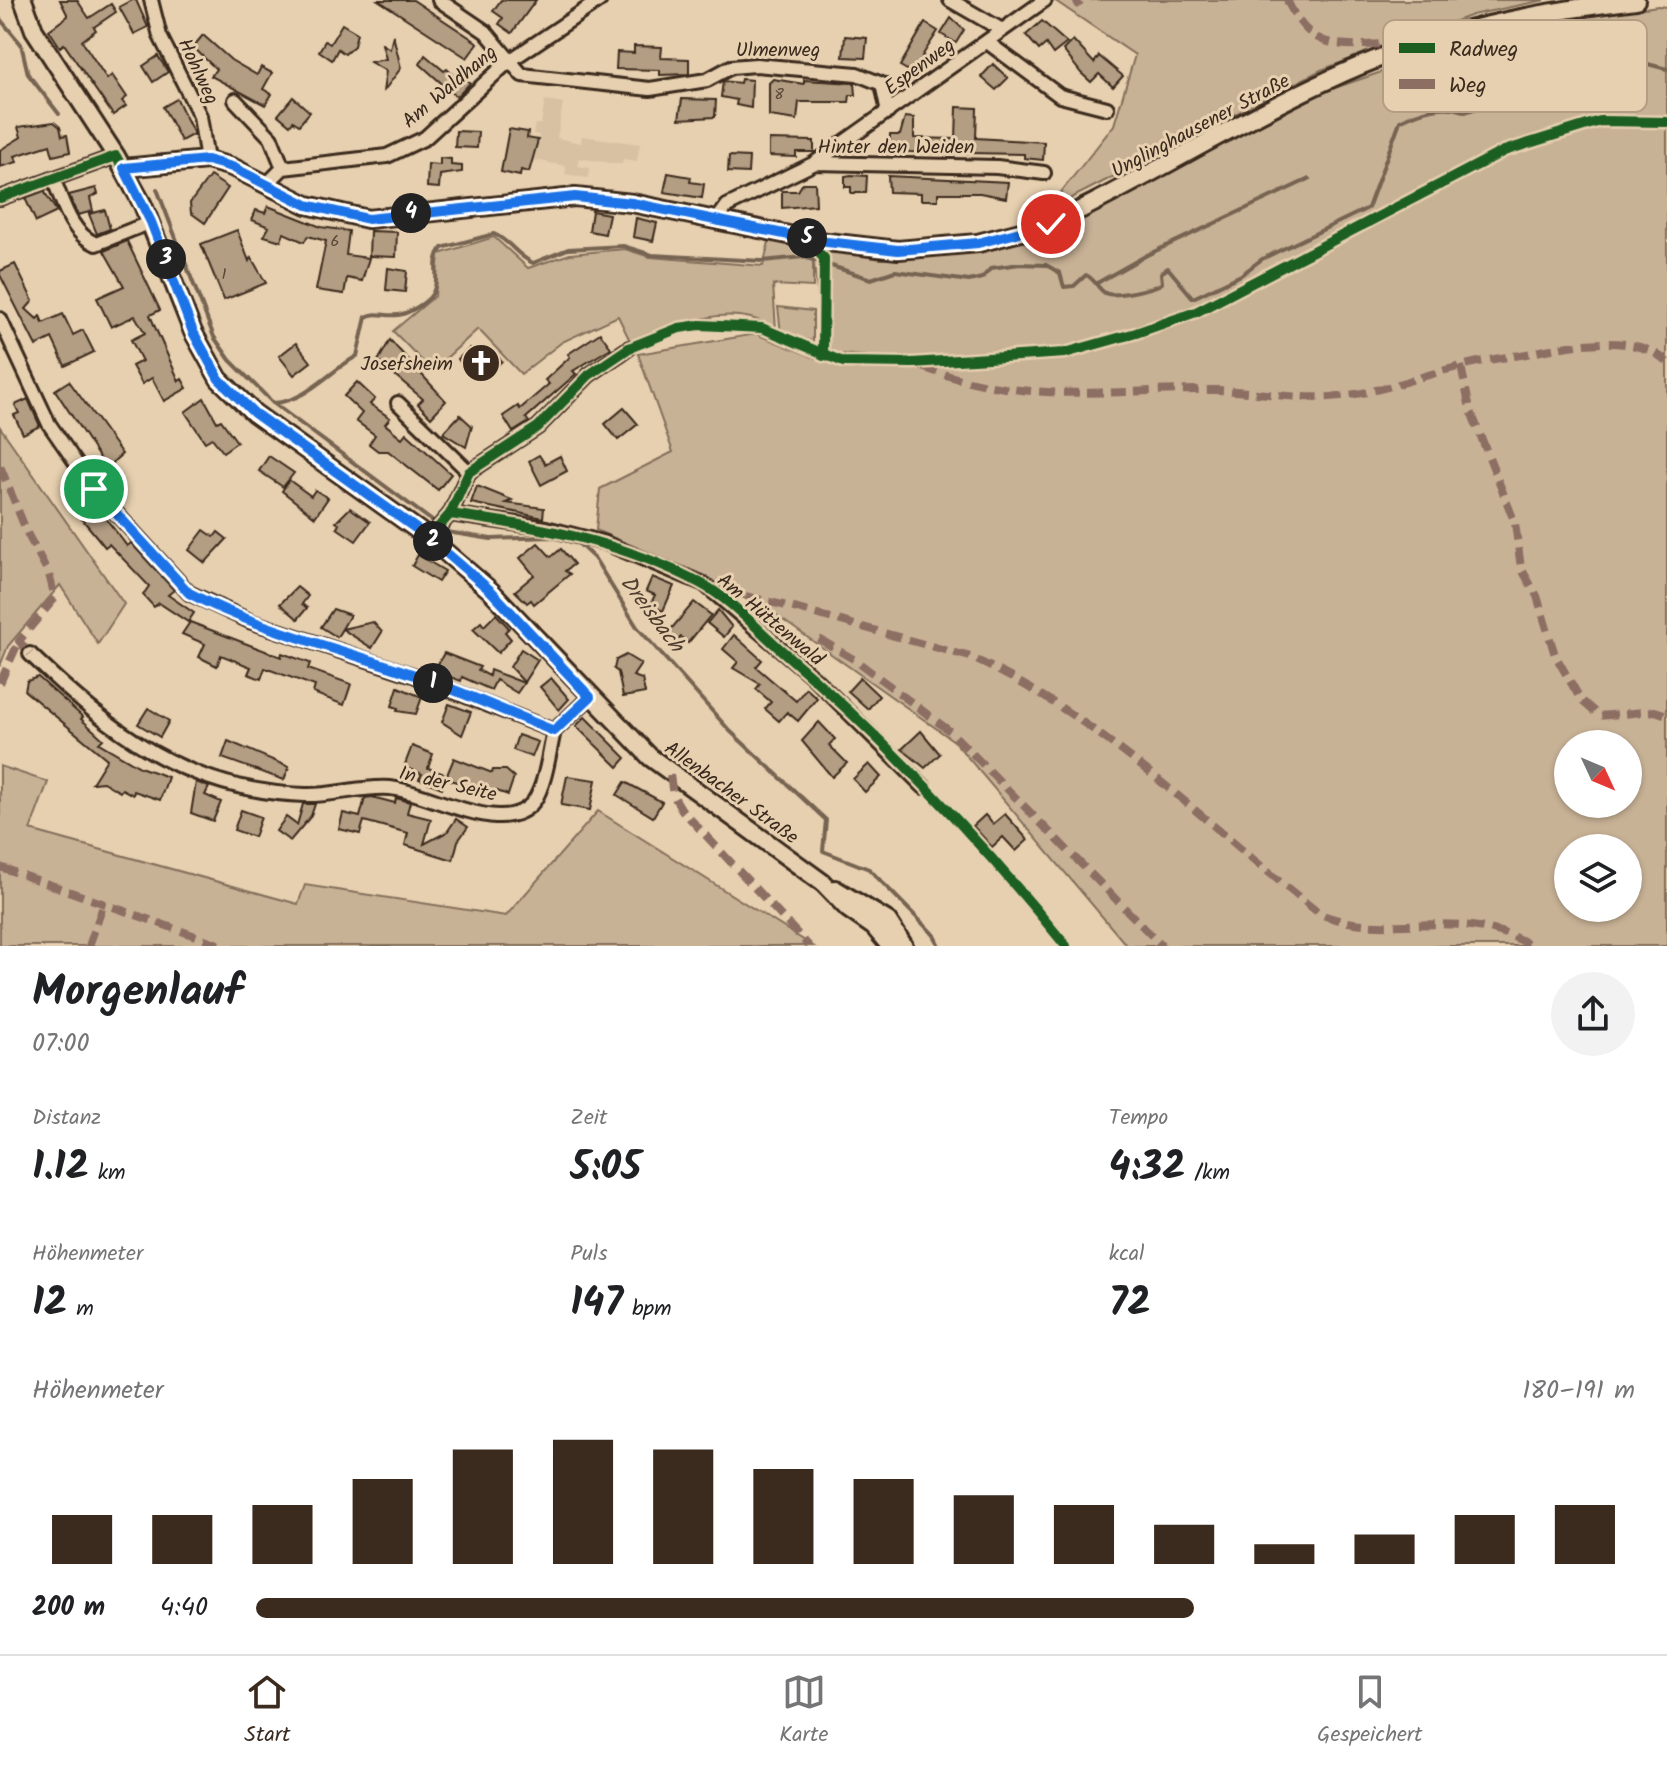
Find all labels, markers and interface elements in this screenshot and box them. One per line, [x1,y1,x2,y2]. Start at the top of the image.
legend [1383,20,1647,112]
street label: Espenweg [878,31,963,104]
street label: Hohlweg [168,33,226,110]
text: Radweg [1449,33,1518,68]
street label: Ulmenweg [736,35,820,67]
street label: Am Waldhang [395,38,505,137]
street label: Unglinghausener Straße [1106,66,1296,187]
text: Weg [1449,69,1487,104]
house number: 8 [774,82,784,107]
street label: Hinter den Weiden [818,132,974,164]
pin [1017,190,1085,258]
pin: 4 [391,193,431,233]
text: 4 [405,195,417,230]
icon: check [1029,202,1073,246]
pin: 5 [787,218,827,258]
text: 5 [801,220,813,255]
house number: 6 [331,229,339,254]
pin: 3 [146,239,186,279]
text: 3 [160,241,172,276]
house number: 1 [221,262,227,287]
church icon: Josefsheim [460,342,502,384]
place label: Josefsheim [361,349,453,381]
pin [60,455,128,523]
icon: arrive [72,467,116,511]
pin: 2 [413,521,453,561]
text: 2 [427,523,439,558]
street label: Am Hüttenwald [709,566,831,676]
water label: Dreisbach [610,568,693,663]
pin: 1 [413,663,453,703]
text: 1 [430,665,436,700]
north arrow [1554,730,1642,818]
map controls [1554,730,1642,922]
street label: Allenbacher Straße [657,734,805,854]
street label: In der Seite [395,758,500,812]
button: layers [1554,834,1642,922]
text: Morgenlauf [32,958,243,1028]
button: share [1551,972,1635,1056]
text: 07:00 [32,1023,89,1065]
text: Distanz [32,1101,101,1136]
text: Zeit [570,1101,608,1136]
text: Tempo [1109,1101,1168,1136]
text: 1.12 [32,1136,89,1200]
text: 5:05 [570,1136,641,1200]
text: 4:32 [1109,1136,1186,1200]
text: km [89,1156,126,1191]
text: /km [1186,1156,1230,1191]
text: Höhenmeter [32,1237,143,1272]
text: Puls [570,1237,608,1272]
text: kcal [1109,1237,1144,1272]
text: 12 [32,1272,67,1336]
text: 147 [570,1272,623,1336]
text: 72 [1109,1272,1151,1336]
text: m [67,1292,94,1327]
text: bpm [623,1292,672,1327]
text: Höhenmeter [32,1370,163,1412]
text: 180–191 m [1522,1370,1635,1412]
text: 200 m [32,1587,105,1629]
text: 4:40 [160,1587,208,1629]
tab: Start [244,1670,291,1753]
tab: Karte [779,1670,828,1753]
tab: Gespeichert [1317,1670,1423,1753]

